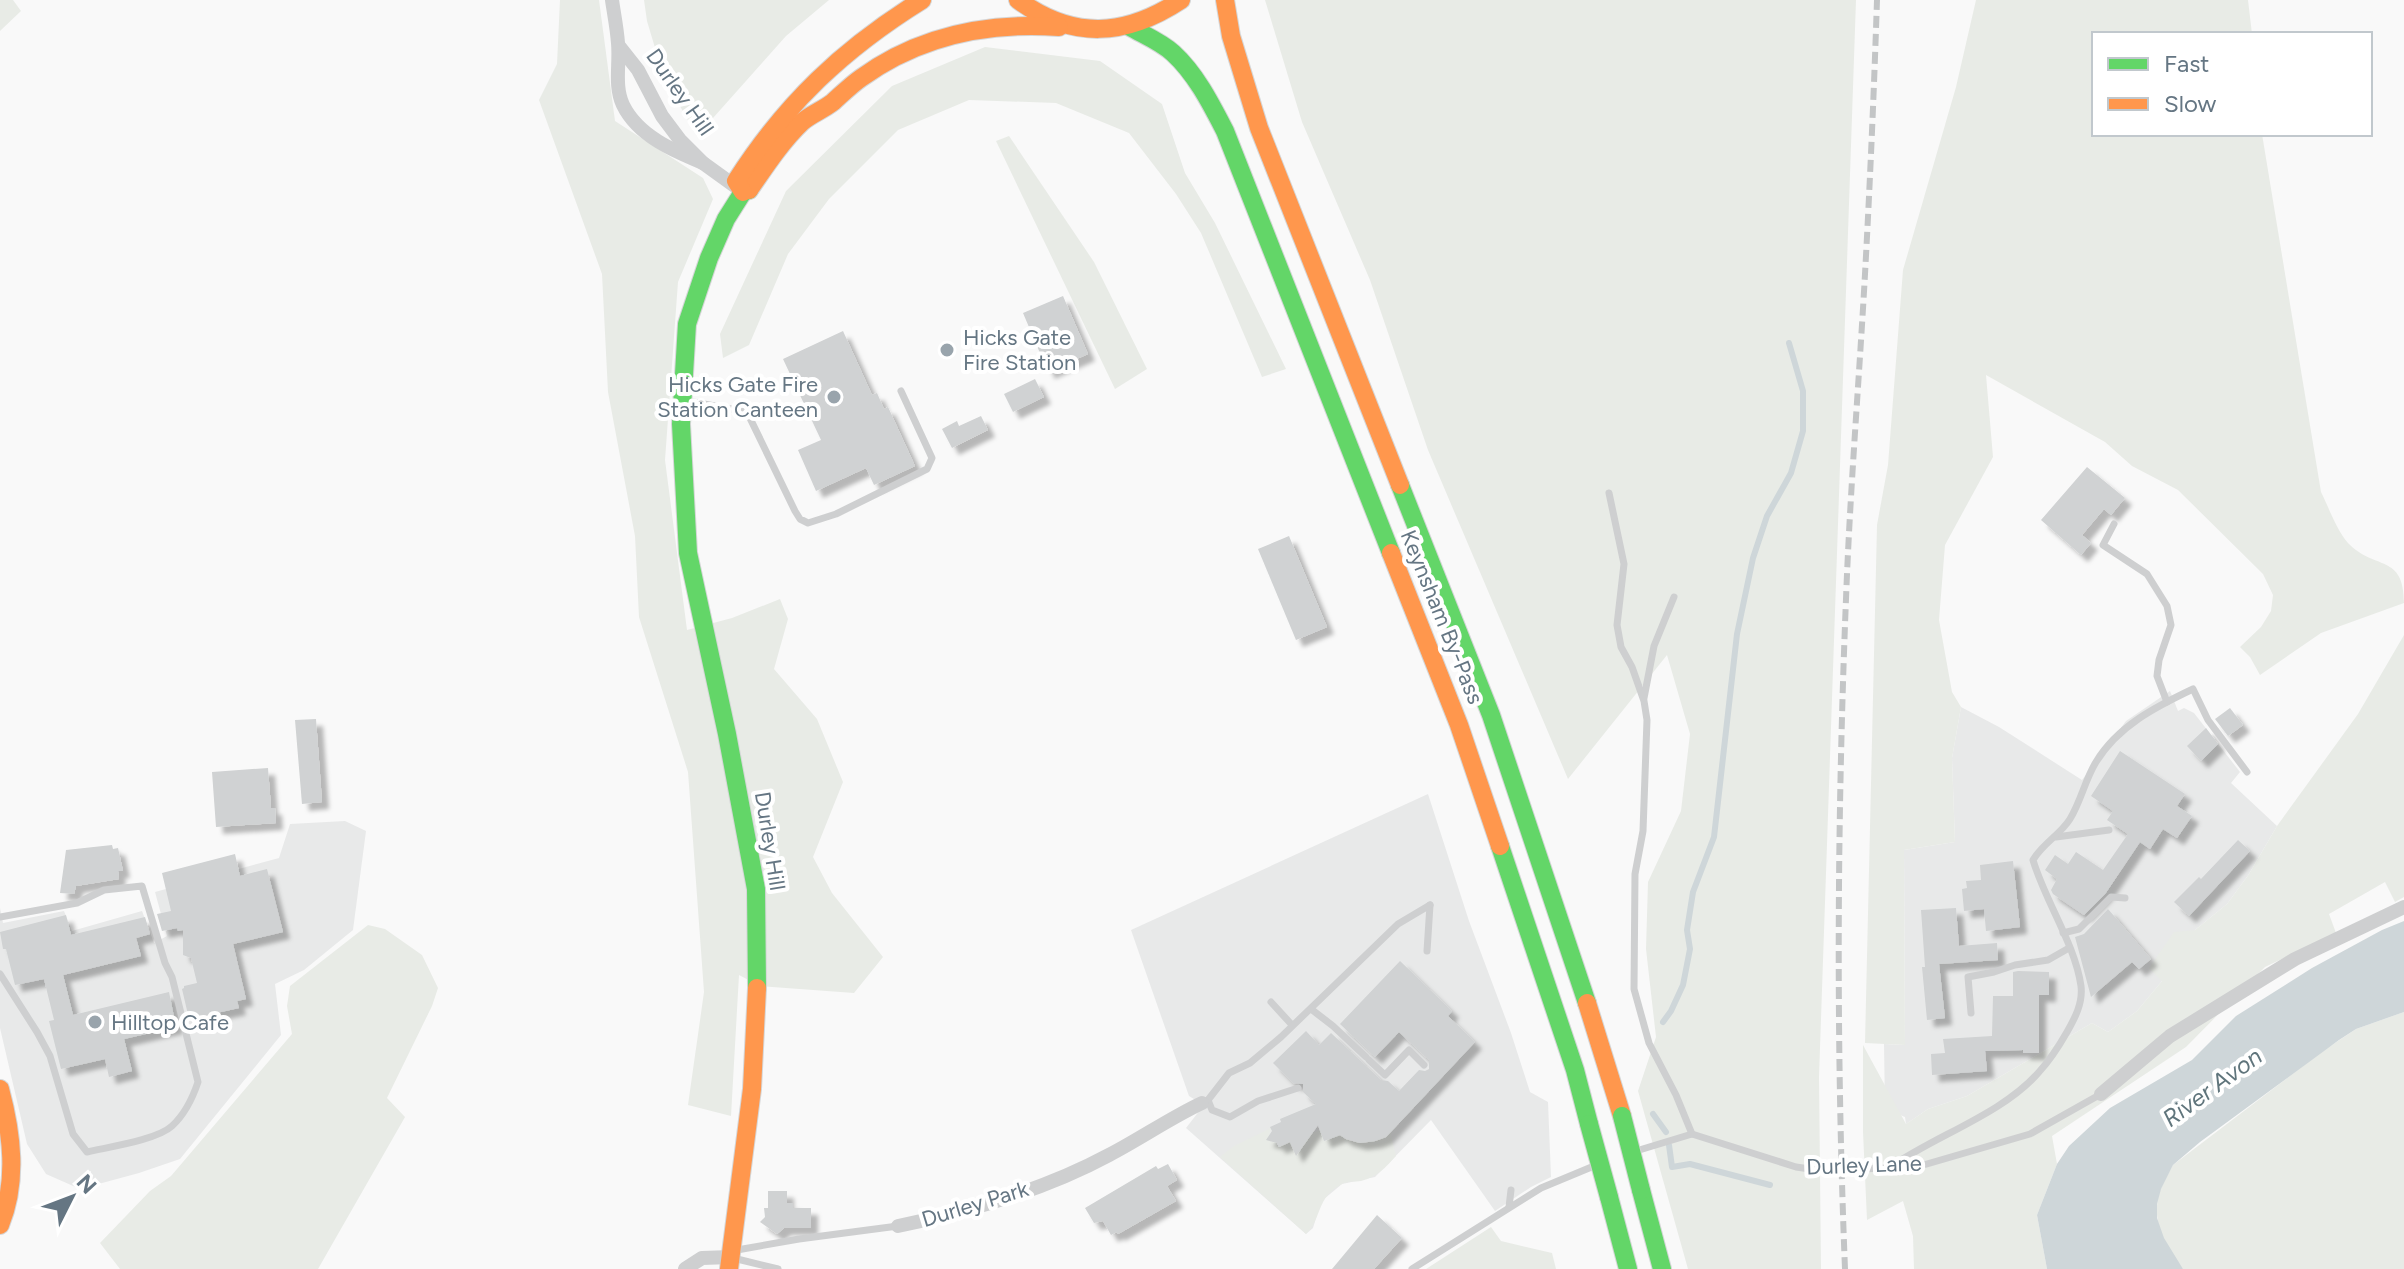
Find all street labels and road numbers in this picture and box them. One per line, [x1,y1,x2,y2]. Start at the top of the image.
street label: Durley Hill [640,43,720,141]
street label: Keynsham By-Pass [1395,526,1489,708]
street label: Durley Hill [749,790,791,892]
street label: Durley Lane [1806,1149,1922,1181]
street label: Durley Park [918,1175,1032,1233]

